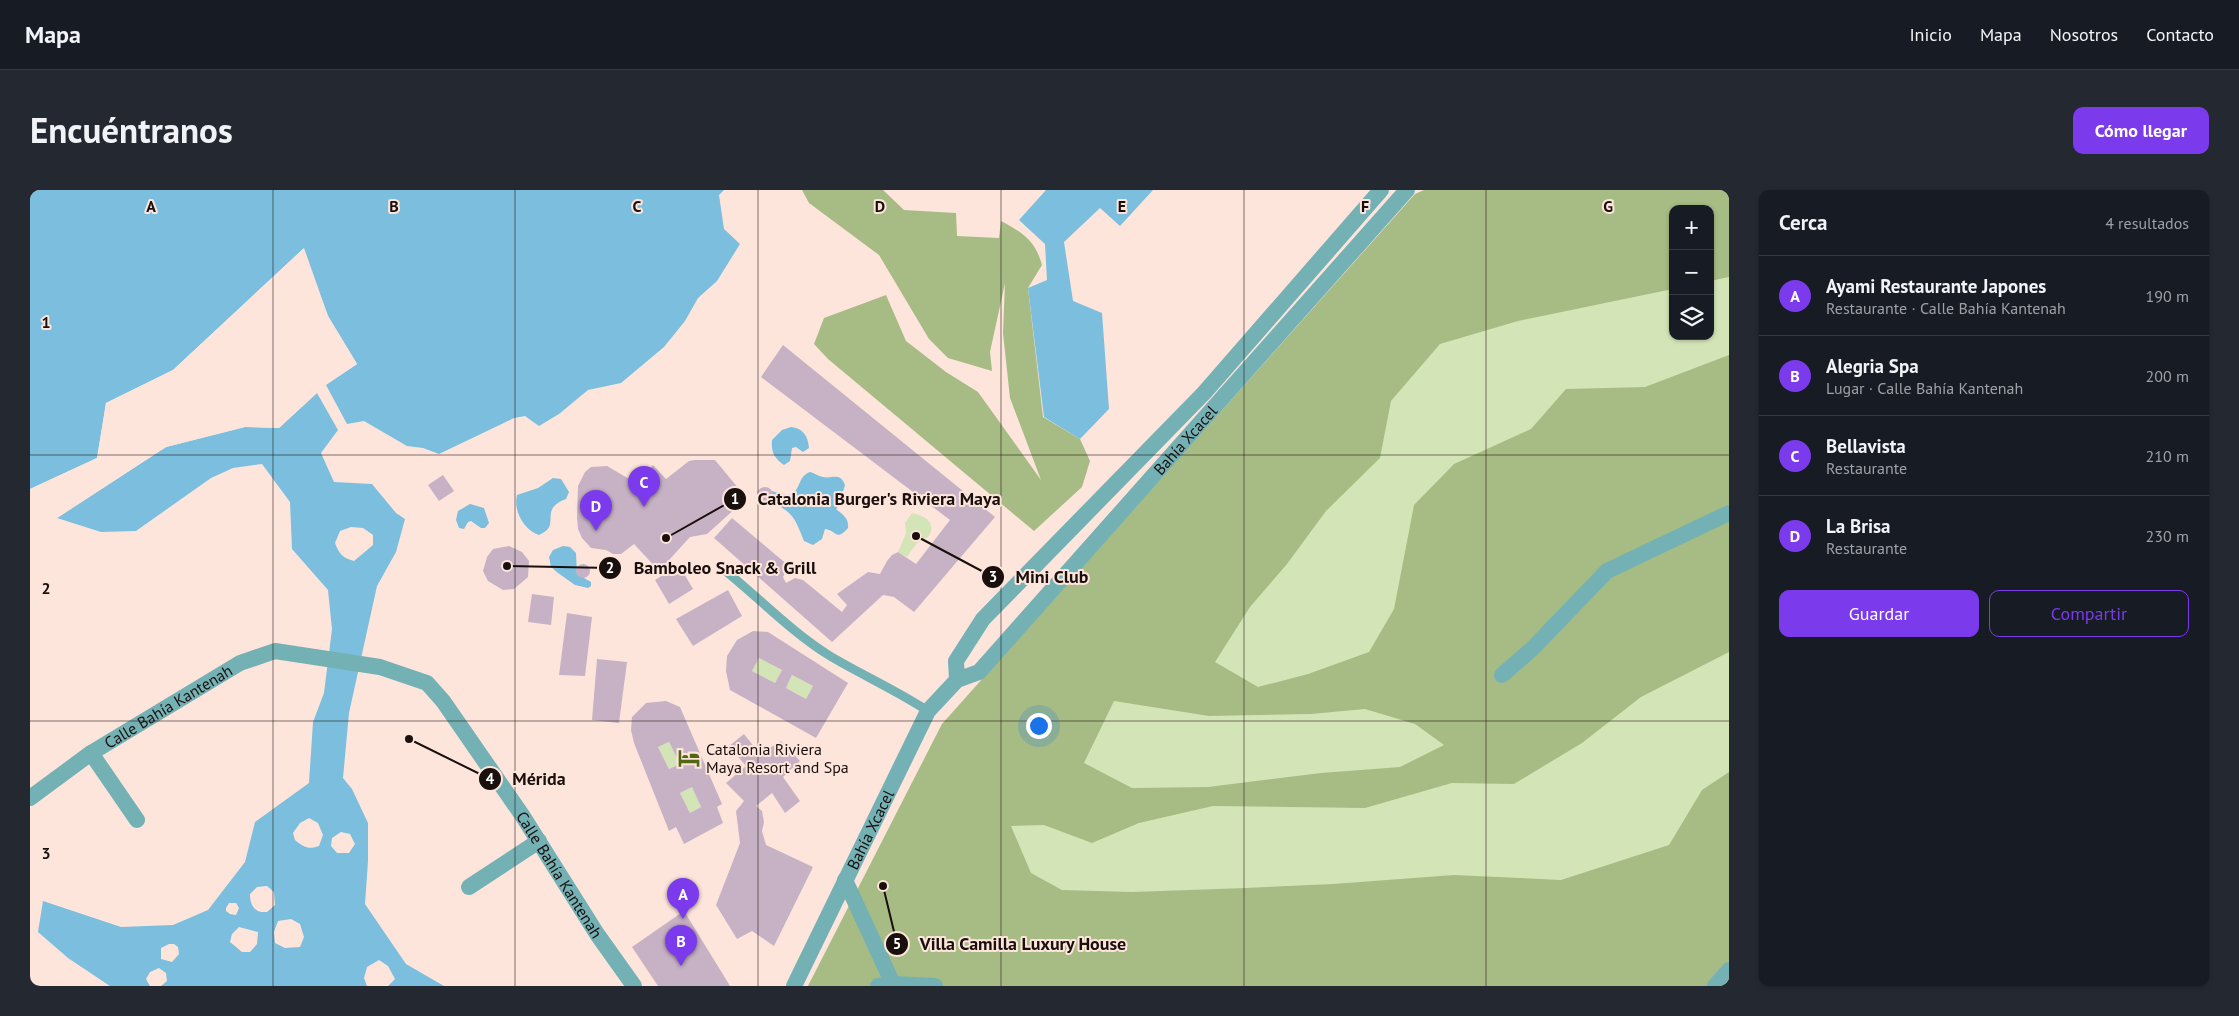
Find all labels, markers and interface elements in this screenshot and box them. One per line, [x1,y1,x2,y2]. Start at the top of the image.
text: Mapa [25,19,81,50]
text: Inicio [1909,23,1952,46]
text: Mapa [1980,23,2022,46]
text: Nosotros [2050,23,2118,46]
text: Contacto [2146,23,2214,46]
text: Encuéntranos [30,107,233,153]
button: Cómo llegar [2073,107,2209,154]
text: A [146,196,156,216]
text: B [389,196,399,216]
text: C [633,196,642,216]
text: D [875,196,885,216]
text: E [1118,196,1126,216]
text: F [1361,196,1369,216]
text: G [1603,196,1613,216]
map controls [1669,205,1714,340]
button: + [1669,205,1714,250]
text: Cerca [1779,209,1828,236]
text: 4 resultados [2105,213,2189,233]
button: − [1669,250,1714,295]
text: Ayami Restaurante Japones [1826,274,2046,298]
text: A [1790,286,1800,306]
text: 190 m [2146,286,2189,306]
button: layers [1669,295,1714,340]
text: Restaurante · Calle Bahía Kantenah [1826,298,2066,318]
text: 1 [41,312,51,332]
text: Alegria Spa [1826,354,1919,378]
text: B [1790,366,1800,386]
text: 200 m [2146,366,2189,386]
text: Lugar · Calle Bahía Kantenah [1826,378,2023,398]
street label: Bahía Xcacel [1149,401,1221,479]
text: Bellavista [1826,434,1906,458]
text: C [1791,446,1799,466]
text: 210 m [2146,446,2189,466]
text: Restaurante [1826,458,1907,478]
pin: C [628,466,660,507]
callout: Catalonia Burger's Riviera Maya [723,482,1011,515]
text: Catalonia Burger's Riviera Maya [757,487,1001,510]
text: 1 [731,489,739,508]
pin: D [580,490,612,531]
text: La Brisa [1826,514,1890,538]
text: D [1790,526,1800,546]
text: 230 m [2146,526,2189,546]
text: Restaurante [1826,538,1907,558]
callout: Bamboleo Snack & Grill [598,551,826,584]
text: Bamboleo Snack & Grill [634,556,817,579]
text: 2 [606,558,614,577]
callout: Mini Club [980,561,1099,594]
text: Mini Club [1016,565,1089,588]
text: 3 [989,567,997,586]
text: 2 [41,578,51,598]
button: Guardar [1779,590,1979,637]
button: Compartir [1989,590,2189,637]
street label: Calle Bahía Kantenah [101,660,236,753]
your location [1026,713,1052,739]
place label: Catalonia Riviera Maya Resort and Spa [706,739,849,777]
hotel icon: Catalonia Riviera Maya Resort and Spa [676,745,702,771]
callout: Mérida [477,763,576,796]
text: Mérida [512,767,566,790]
text: 4 [486,769,495,788]
street label: Bahía Xcacel [842,786,898,873]
street label: Calle Bahía Kantenah [512,808,607,942]
text: 3 [41,843,51,863]
pin: A [667,878,699,919]
pin: B [665,925,697,966]
callout: Villa Camilla Luxury House [884,928,1137,961]
text: Villa Camilla Luxury House [919,932,1126,955]
text: 5 [893,934,901,953]

